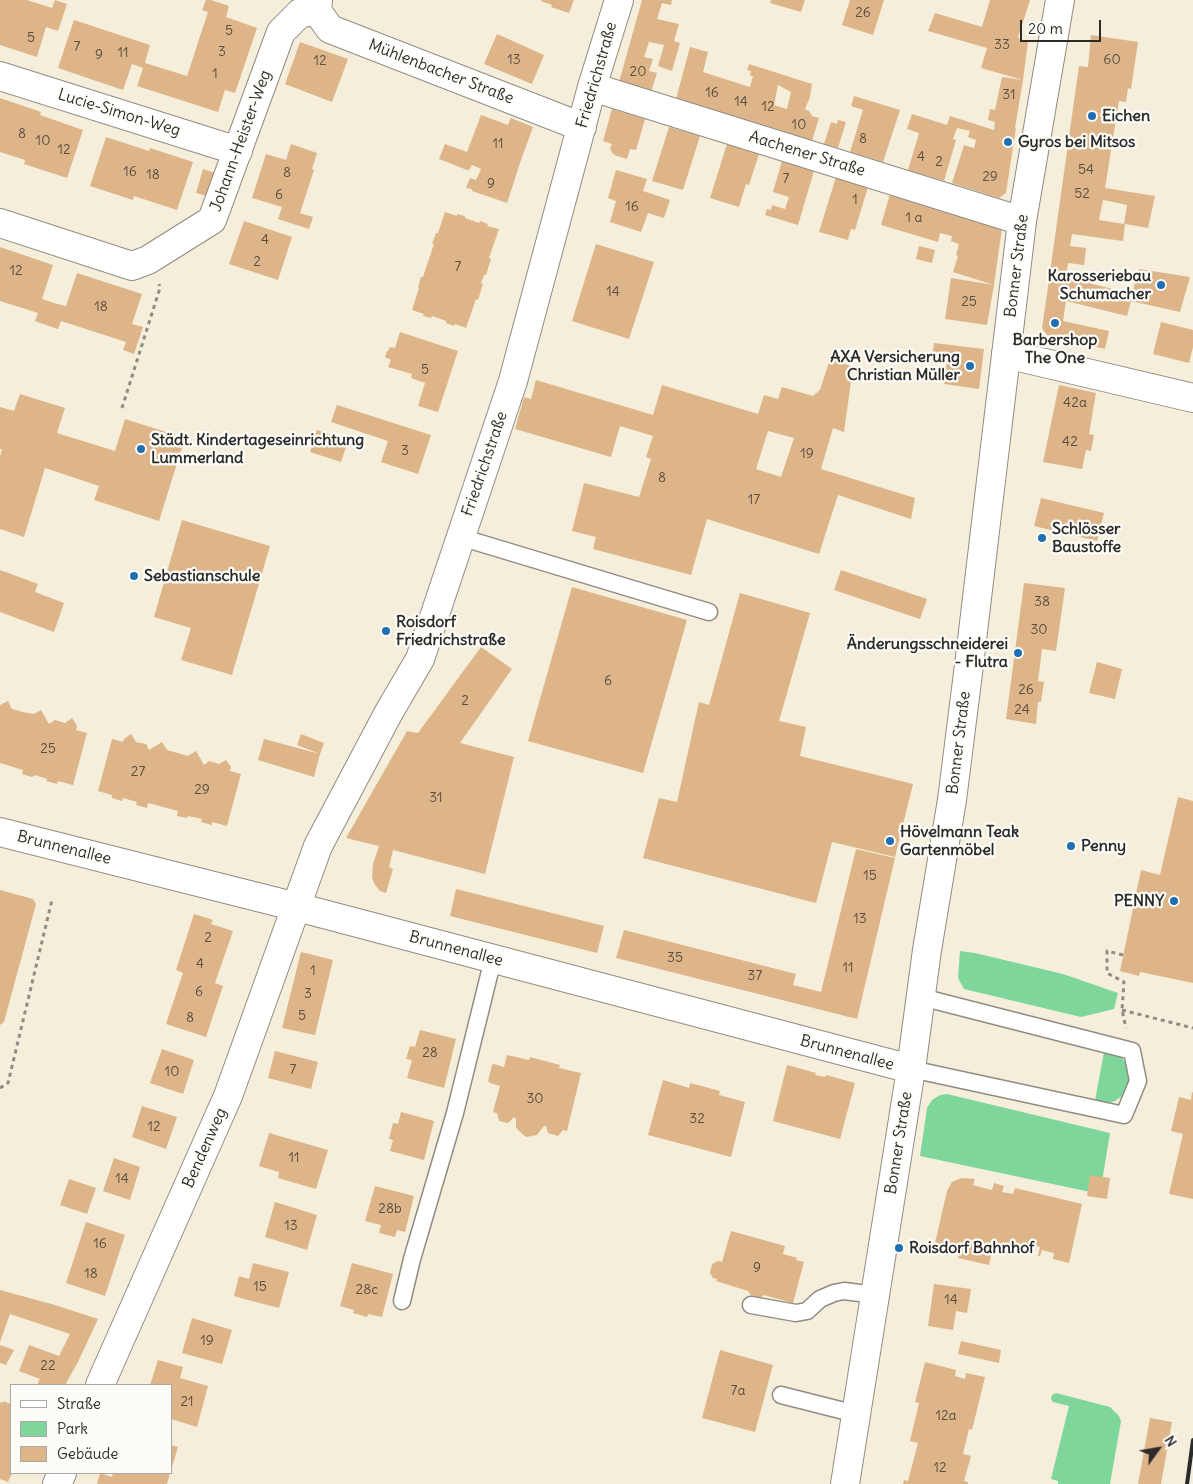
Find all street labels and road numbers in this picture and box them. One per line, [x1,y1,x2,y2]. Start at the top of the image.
street label: Friedrichstraße [573,20,621,130]
street label: Mühlenbacher Straße [366,35,516,109]
street label: Johann-Heister-Weg [207,68,275,214]
street label: Lucie-Simon-Weg [55,85,183,141]
street label: Aachener Straße [747,127,867,181]
street label: Bonner Straße [1001,213,1033,319]
street label: Friedrichstraße [458,409,512,519]
street label: Bonner Straße [943,690,975,796]
street label: Brunnenallee [15,827,113,869]
street label: Brunnenallee [407,927,505,971]
street label: Brunnenallee [798,1031,896,1075]
street label: Bonner Straße [881,1090,917,1196]
street label: Bendenweg [179,1105,231,1191]

